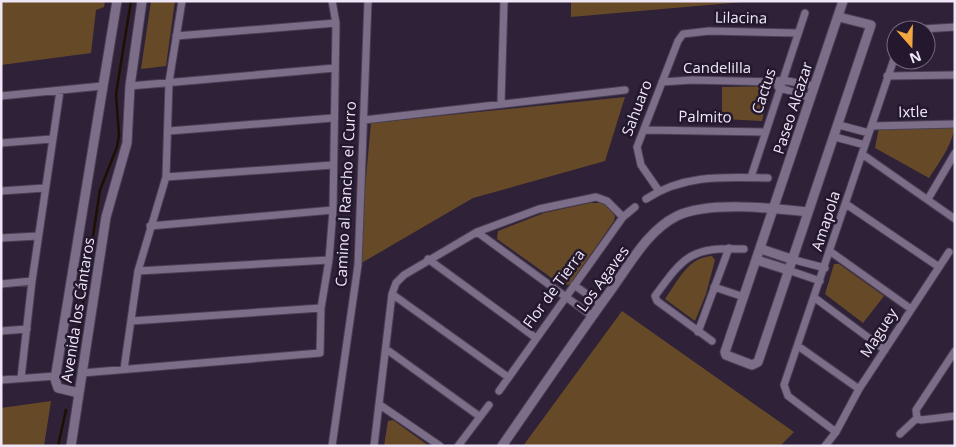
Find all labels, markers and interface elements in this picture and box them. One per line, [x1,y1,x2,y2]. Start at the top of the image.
street label: Lilacina [715,7,767,27]
north arrow [886,20,936,70]
text: N [907,47,924,69]
street label: Candelilla [683,57,751,77]
street label: Paseo Alcazar [768,59,816,156]
street label: Cactus [746,65,780,116]
street label: Sahuaro [616,77,656,139]
street label: Camino al Rancho el Curro [330,101,360,287]
street label: Ixtle [898,101,928,121]
street label: Palmito [678,106,732,126]
street label: Amapola [806,188,844,253]
street label: Avenida los Cántaros [56,236,98,384]
street label: Los Agaves [571,241,633,315]
street label: Flor de Tierra [518,245,589,332]
street label: Maguey [855,303,902,361]

